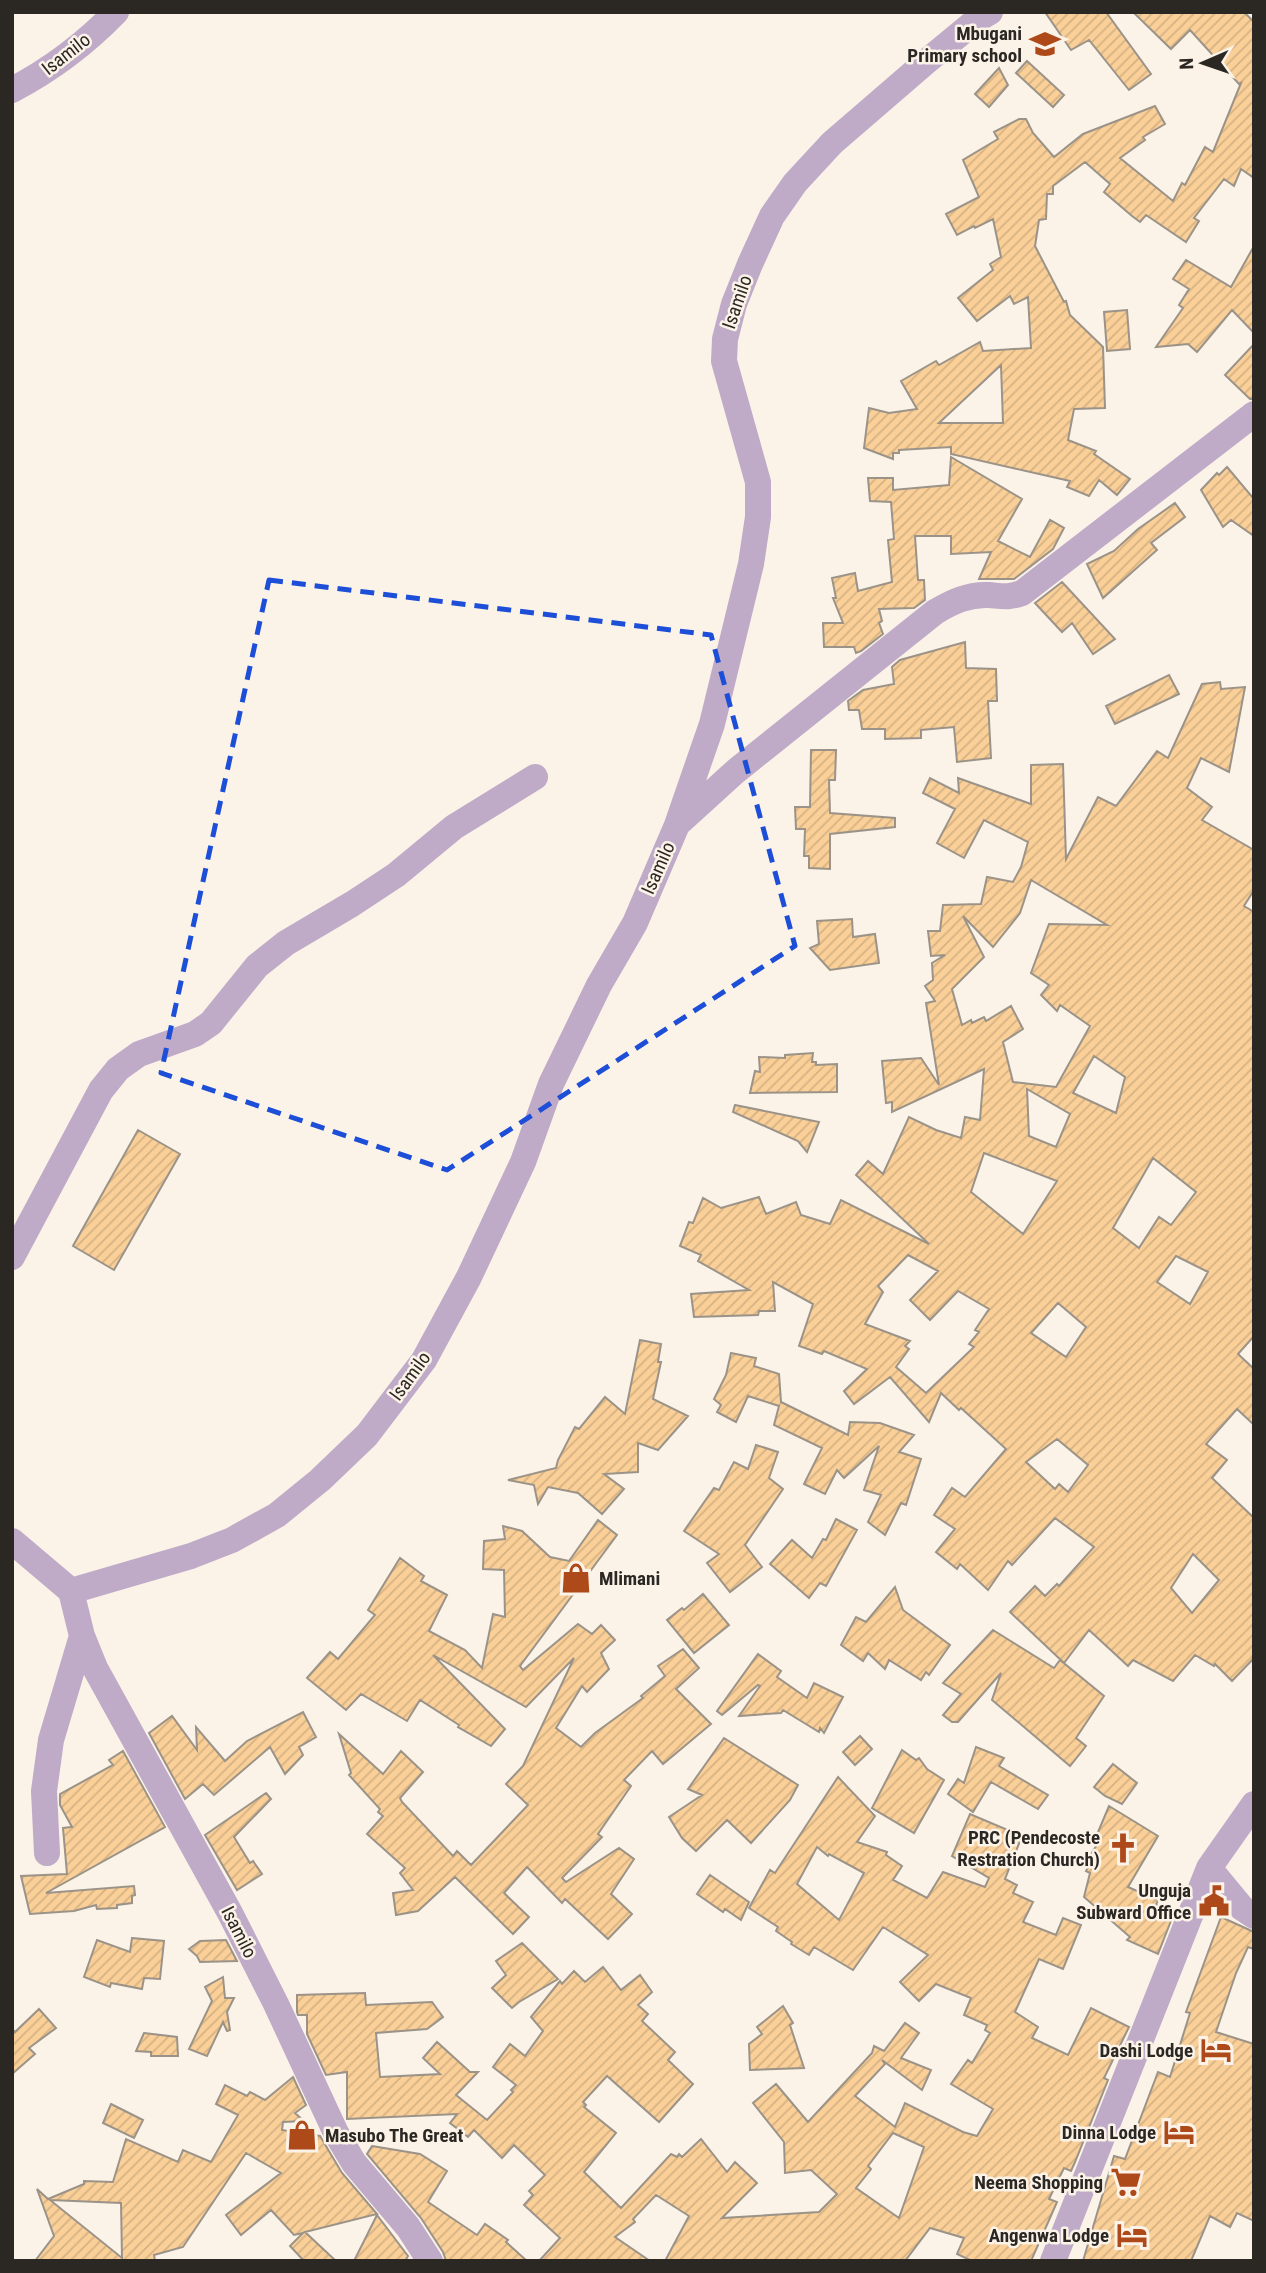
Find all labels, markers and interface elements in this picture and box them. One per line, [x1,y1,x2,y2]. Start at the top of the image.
place label: Mbugani Primary school [907,22,1022,67]
school or university icon: Mbugani Primary school [1028,27,1062,61]
street label: Isamilo [37,28,95,80]
north arrow [1168,28,1238,98]
text: N [1175,57,1198,70]
street label: Isamilo [717,272,757,332]
street label: Isamilo [636,838,680,898]
street label: Isamilo [385,1347,435,1405]
shop icon: Mlimani [559,1561,593,1595]
place label: Mlimani [599,1567,660,1590]
place label: PRC (Pendecoste Restration Church) [957,1826,1100,1871]
church icon: PRC (Pendecoste Restration Church) [1106,1831,1140,1865]
place label: Unguja Subward Office [1076,1879,1191,1924]
public building icon: Unguja Subward Office [1197,1884,1231,1918]
street label: Isamilo [216,1902,262,1962]
hotel icon: Dashi Lodge [1199,2033,1233,2067]
place label: Dashi Lodge [1100,2039,1193,2062]
hotel icon: Dinna Lodge [1162,2115,1196,2149]
shop icon: Masubo The Great [285,2118,319,2152]
place label: Dinna Lodge [1062,2121,1156,2144]
place label: Masubo The Great [325,2124,463,2147]
supermarket icon: Neema Shopping [1109,2165,1143,2199]
place label: Neema Shopping [974,2171,1103,2194]
hotel icon: Angenwa Lodge [1115,2218,1149,2252]
place label: Angenwa Lodge [989,2224,1109,2247]

